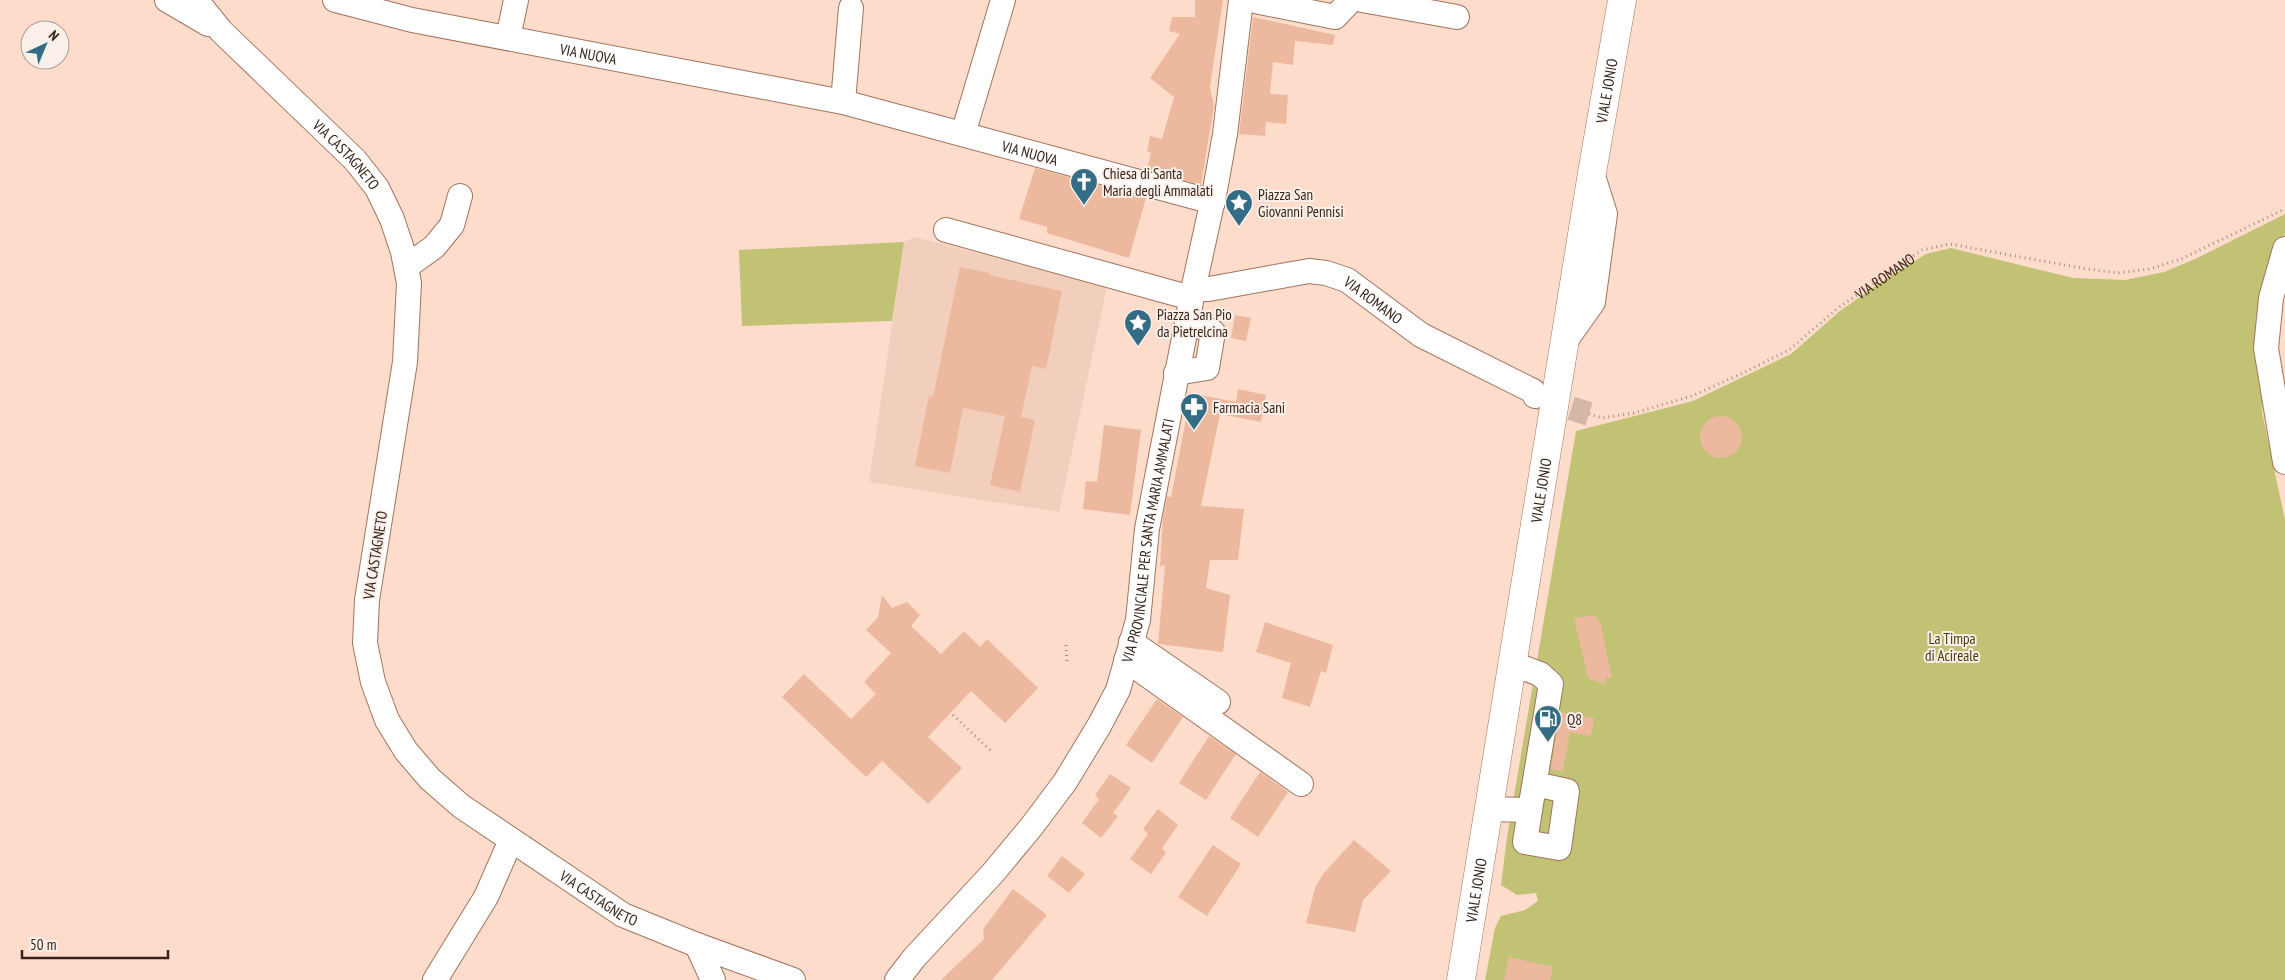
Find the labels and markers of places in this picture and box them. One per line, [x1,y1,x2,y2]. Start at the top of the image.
place label: Chiesa di Santa Maria degli Ammalati [1103,164,1213,200]
church icon: Chiesa di Santa Maria degli Ammalati [1069,167,1099,206]
place label: Piazza San Giovanni Pennisi [1258,185,1344,221]
place icon: Piazza San Giovanni Pennisi [1224,188,1254,227]
place label: Piazza San Pio da Pietrelcina [1157,305,1232,341]
place icon: Piazza San Pio da Pietrelcina [1123,308,1153,347]
pharmacy icon: Farmacia Sani [1179,392,1209,431]
place label: Farmacia Sani [1213,398,1285,417]
fuel station icon: Q8 [1533,704,1563,743]
place label: Q8 [1567,710,1582,729]

